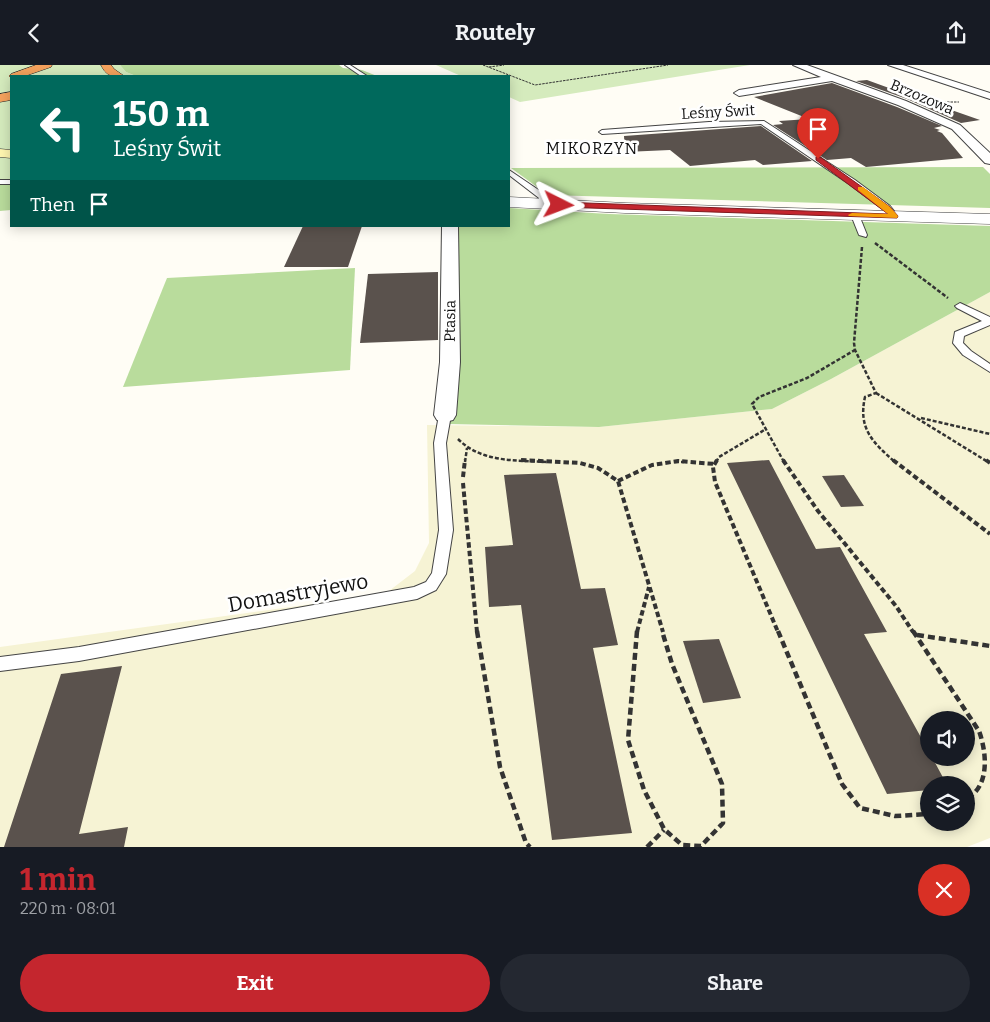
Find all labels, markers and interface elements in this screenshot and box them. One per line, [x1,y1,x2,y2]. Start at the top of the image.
icon: back [20,19,48,47]
text: Routely [455,19,535,46]
icon: share [942,19,970,47]
street label: Brzozowa [888,76,956,118]
text: 150 m [113,93,209,135]
icon: left [30,95,95,160]
street label: Leśny Świt [681,101,756,123]
pin [797,108,839,159]
icon: arrive [804,115,832,143]
text: Leśny Świt [113,135,221,162]
district label: MIKORZYN [546,139,638,158]
position arrow [532,178,584,230]
icon: arrive [85,190,113,218]
text: Then [30,193,75,216]
street label: Ptasia [441,300,459,342]
street label: Domastryjewo [226,568,370,618]
map controls [920,711,975,831]
button: sound [920,711,975,766]
button: layers [920,776,975,831]
text: 1 min [20,862,96,898]
button: close [918,864,970,916]
text: 220 m · 08:01 [20,899,116,918]
button: Exit [20,954,490,1012]
button: Share [500,954,970,1012]

